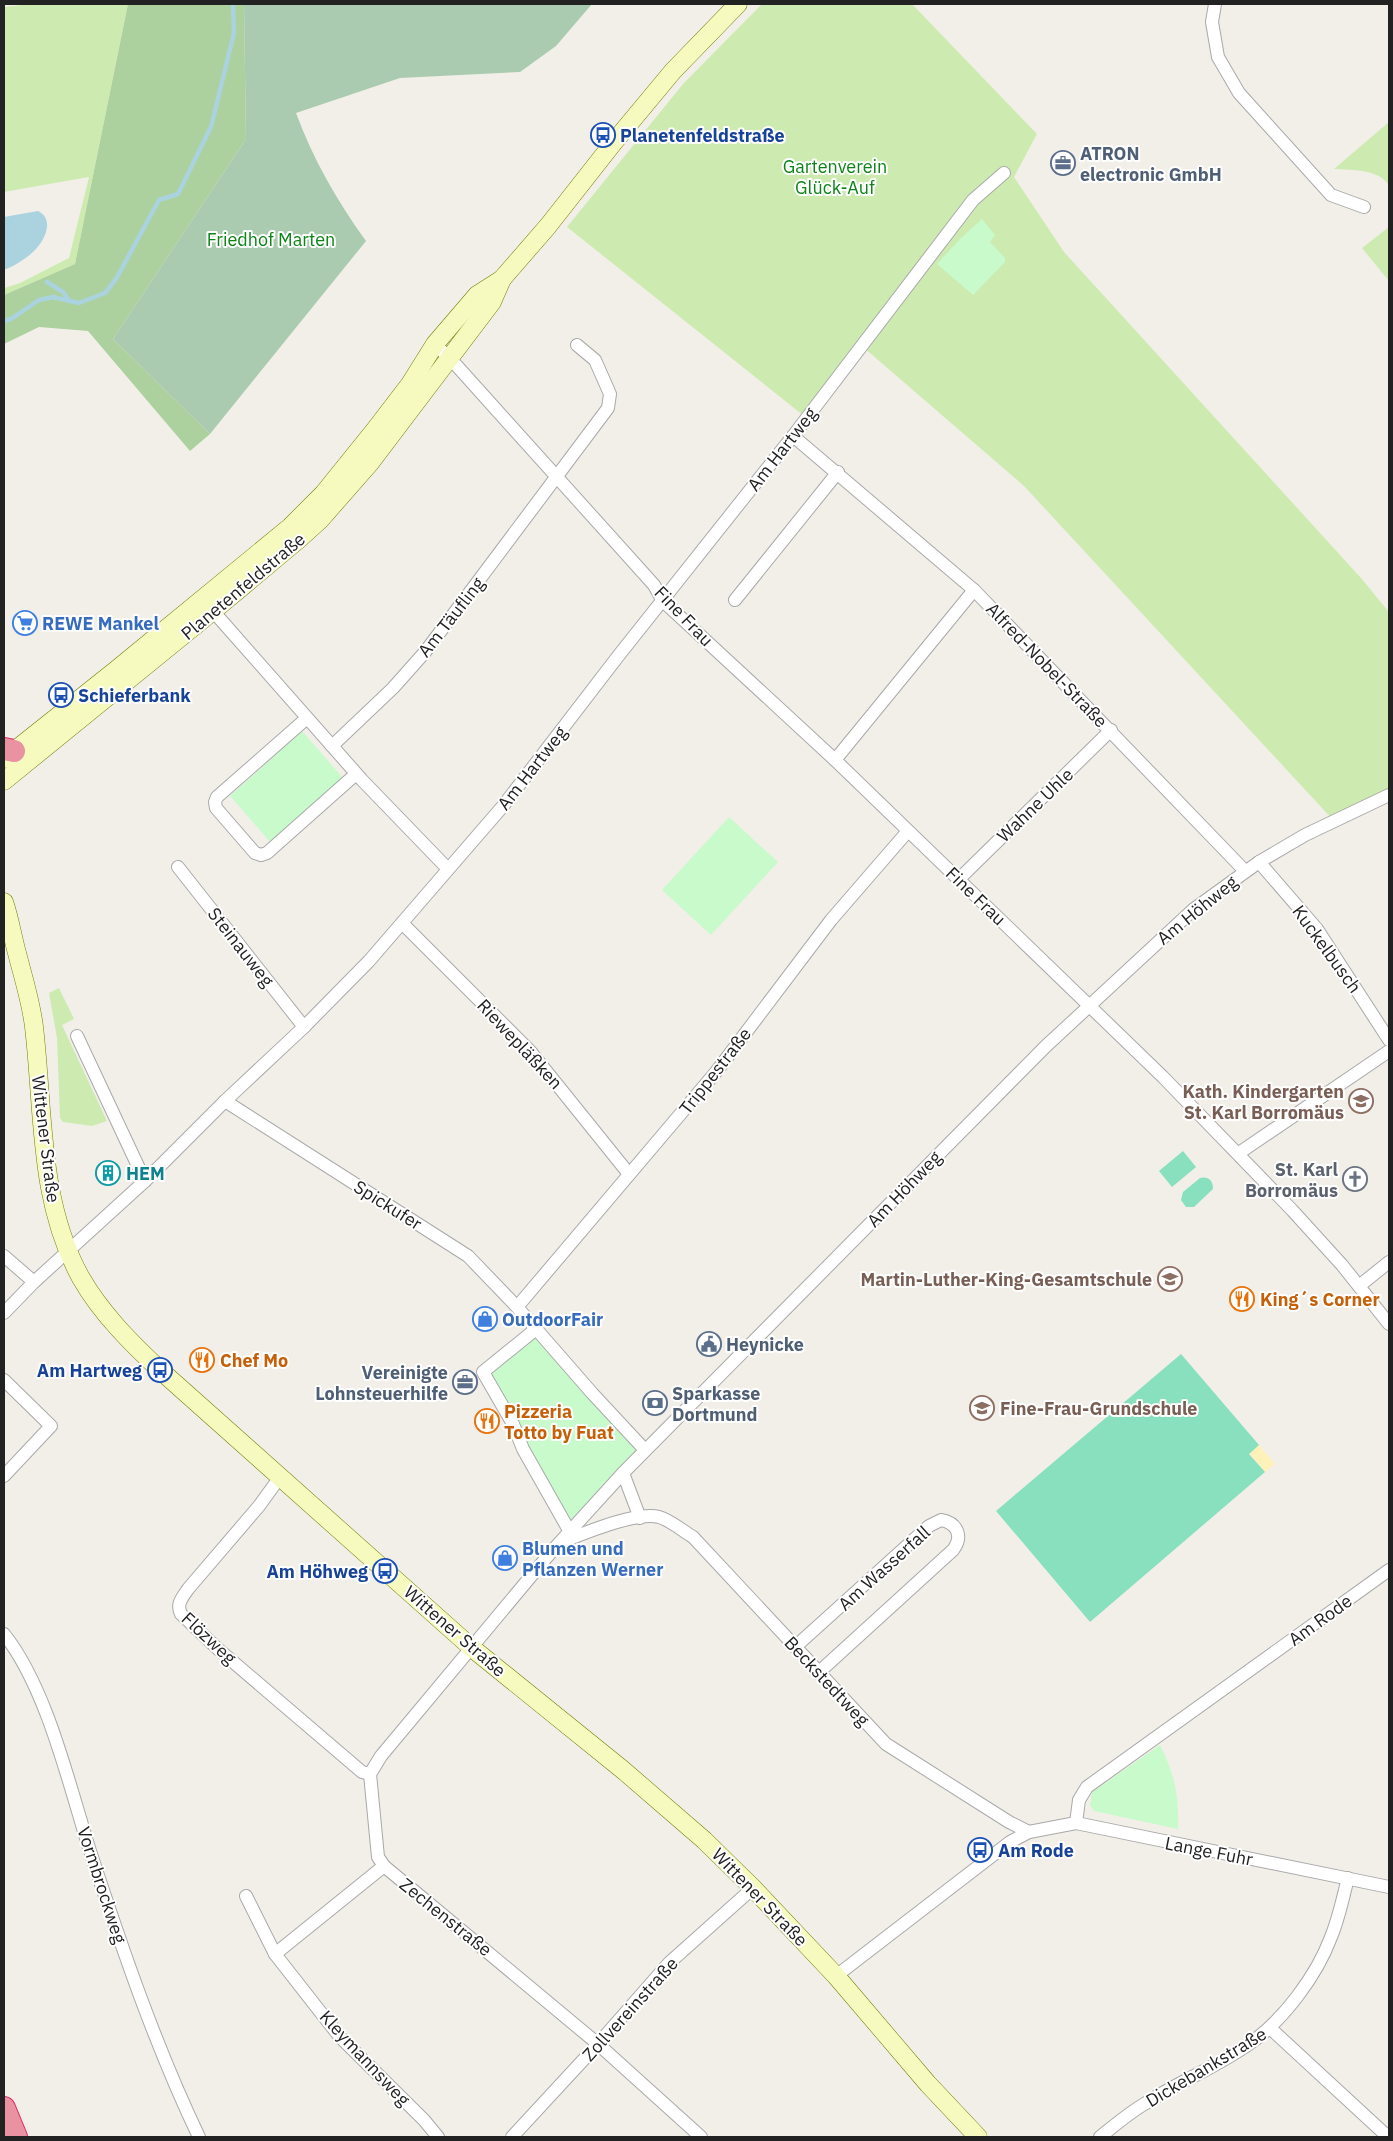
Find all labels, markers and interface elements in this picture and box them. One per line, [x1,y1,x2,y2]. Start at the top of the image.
bus stop icon: Planetenfeldstraße [590,122,616,148]
place label: Planetenfeldstraße [620,124,785,147]
place label: ATRON electronic GmbH [1080,142,1222,186]
office icon: ATRON electronic GmbH [1050,150,1076,176]
park label: Gartenverein Glück-Auf [783,155,887,199]
park label: Friedhof Marten [207,228,335,251]
street label: Am Hartweg [742,402,822,495]
street label: Planetenfeldstraße [176,527,310,645]
street label: Am Täufling [413,572,490,662]
street label: Fine Frau [650,581,718,651]
street label: Alfred-Nobel-Straße [981,598,1113,733]
supermarket icon: REWE Mankel [12,610,38,636]
place label: REWE Mankel [42,612,159,635]
bus stop icon: Schieferbank [48,682,74,708]
place label: Schieferbank [78,684,191,707]
street label: Am Hartweg [492,721,572,814]
street label: Wahne Uhle [992,763,1078,847]
street label: Fine Frau [941,862,1011,930]
street label: Am Höhweg [1152,870,1243,950]
street label: Kuckelbusch [1287,901,1367,997]
street label: Steinauweg [203,903,279,992]
street label: Riewepläßken [472,994,568,1094]
street label: Trippestraße [674,1023,756,1119]
street label: Wittener Straße [27,1074,65,1204]
place label: Kath. Kindergarten St. Karl Borromäus [1182,1080,1344,1124]
school or university icon: Kath. Kindergarten St. Karl Borromäus [1348,1088,1374,1114]
street label: Am Höhweg [862,1146,947,1232]
place label: St. Karl Borromäus [1245,1158,1339,1202]
building icon: HEM [95,1160,121,1186]
place label: HEM [126,1162,165,1185]
church icon: St. Karl Borromäus [1342,1166,1368,1192]
street label: Spickufer [350,1175,427,1235]
school or university icon: Martin-Luther-King-Gesamtschule [1157,1266,1183,1292]
place label: Martin-Luther-King-Gesamtschule [861,1268,1152,1291]
restaurant icon: King´s Corner [1229,1286,1255,1312]
place label: King´s Corner [1260,1288,1380,1311]
shop icon: OutdoorFair [472,1306,498,1332]
place label: OutdoorFair [502,1308,603,1331]
public building icon: Heynicke [696,1331,722,1357]
place label: Heynicke [726,1333,804,1356]
restaurant icon: Chef Mo [189,1347,215,1373]
place label: Chef Mo [220,1349,288,1372]
bus stop icon: Am Hartweg [147,1357,173,1383]
place label: Am Hartweg [37,1359,142,1382]
place label: Vereinigte Lohnsteuerhilfe [315,1361,448,1405]
office icon: Vereinigte Lohnsteuerhilfe [452,1369,478,1395]
place label: Sparkasse Dortmund [672,1382,760,1426]
bank icon: Sparkasse Dortmund [642,1390,668,1416]
school or university icon: Fine-Frau-Grundschule [969,1395,995,1421]
place label: Fine-Frau-Grundschule [1000,1397,1197,1420]
place label: Pizzeria Totto by Fuat [504,1400,614,1444]
restaurant icon: Pizzeria Totto by Fuat [474,1408,500,1434]
street label: Am Wasserfall [833,1521,935,1615]
place label: Blumen und Pflanzen Werner [522,1537,664,1581]
shop icon: Blumen und Pflanzen Werner [492,1545,518,1571]
bus stop icon: Am Höhweg [372,1558,398,1584]
place label: Am Höhweg [267,1560,368,1583]
street label: Wittener Straße [399,1580,511,1682]
street label: Am Rode [1284,1589,1356,1651]
street label: Flözweg [177,1607,241,1669]
street label: Beckstedtweg [779,1631,875,1731]
street label: Vormbrockweg [72,1824,132,1947]
street label: Lange Fuhr [1163,1831,1255,1871]
bus stop icon: Am Rode [967,1837,993,1863]
place label: Am Rode [998,1839,1074,1862]
street label: Wittener Straße [707,1843,813,1951]
street label: Zechenstraße [395,1873,497,1961]
street label: Zollvereinstraße [577,1952,683,2066]
street label: Kleymannsweg [315,2005,416,2111]
street label: Dickebankstraße [1141,2022,1271,2112]

